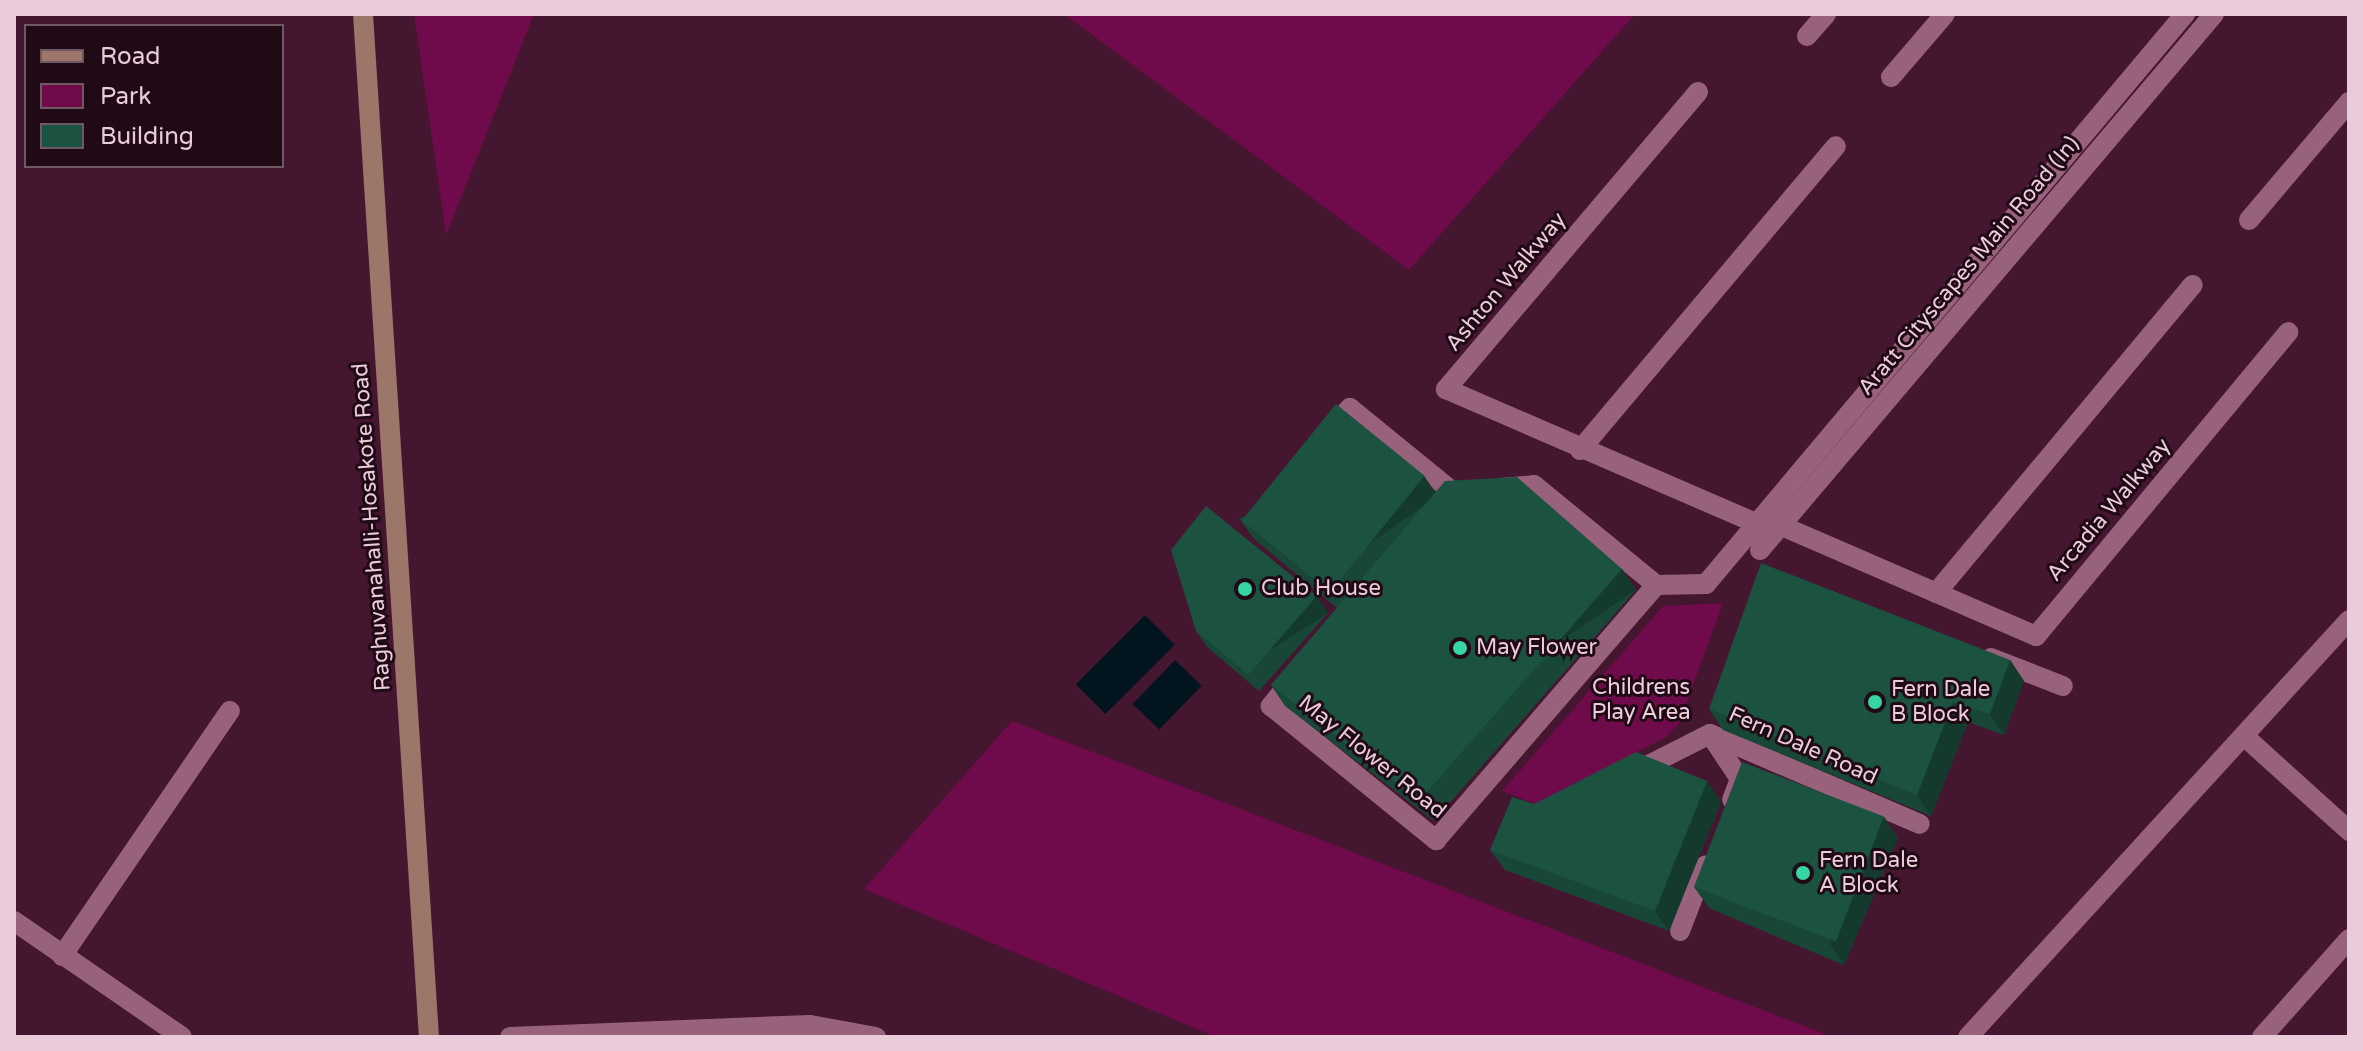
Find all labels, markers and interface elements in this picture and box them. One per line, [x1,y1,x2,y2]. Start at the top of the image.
legend [24,24,284,168]
text: Road [100,42,160,71]
text: Park [100,82,151,111]
text: Building [100,122,194,151]
street label: Aratt Cityscapes Main Road (In) [1853,131,2085,401]
street label: Ashton Walkway [1440,207,1572,357]
street label: Raghuvanahalli-Hosakote Road [347,362,397,692]
street label: Arcadia Walkway [2042,433,2176,587]
place label: Club House [1261,576,1381,602]
marker: Club House [1236,580,1254,598]
place label: May Flower [1476,635,1597,661]
marker: May Flower [1451,639,1469,657]
park label: Childrens Play Area [1591,674,1691,726]
place label: Fern Dale B Block [1891,676,1990,728]
street label: May Flower Road [1293,689,1451,825]
marker: Fern Dale B Block [1866,693,1884,711]
street label: Fern Dale Road [1725,701,1881,791]
place label: Fern Dale A Block [1819,847,1918,898]
marker: Fern Dale A Block [1794,864,1812,882]

